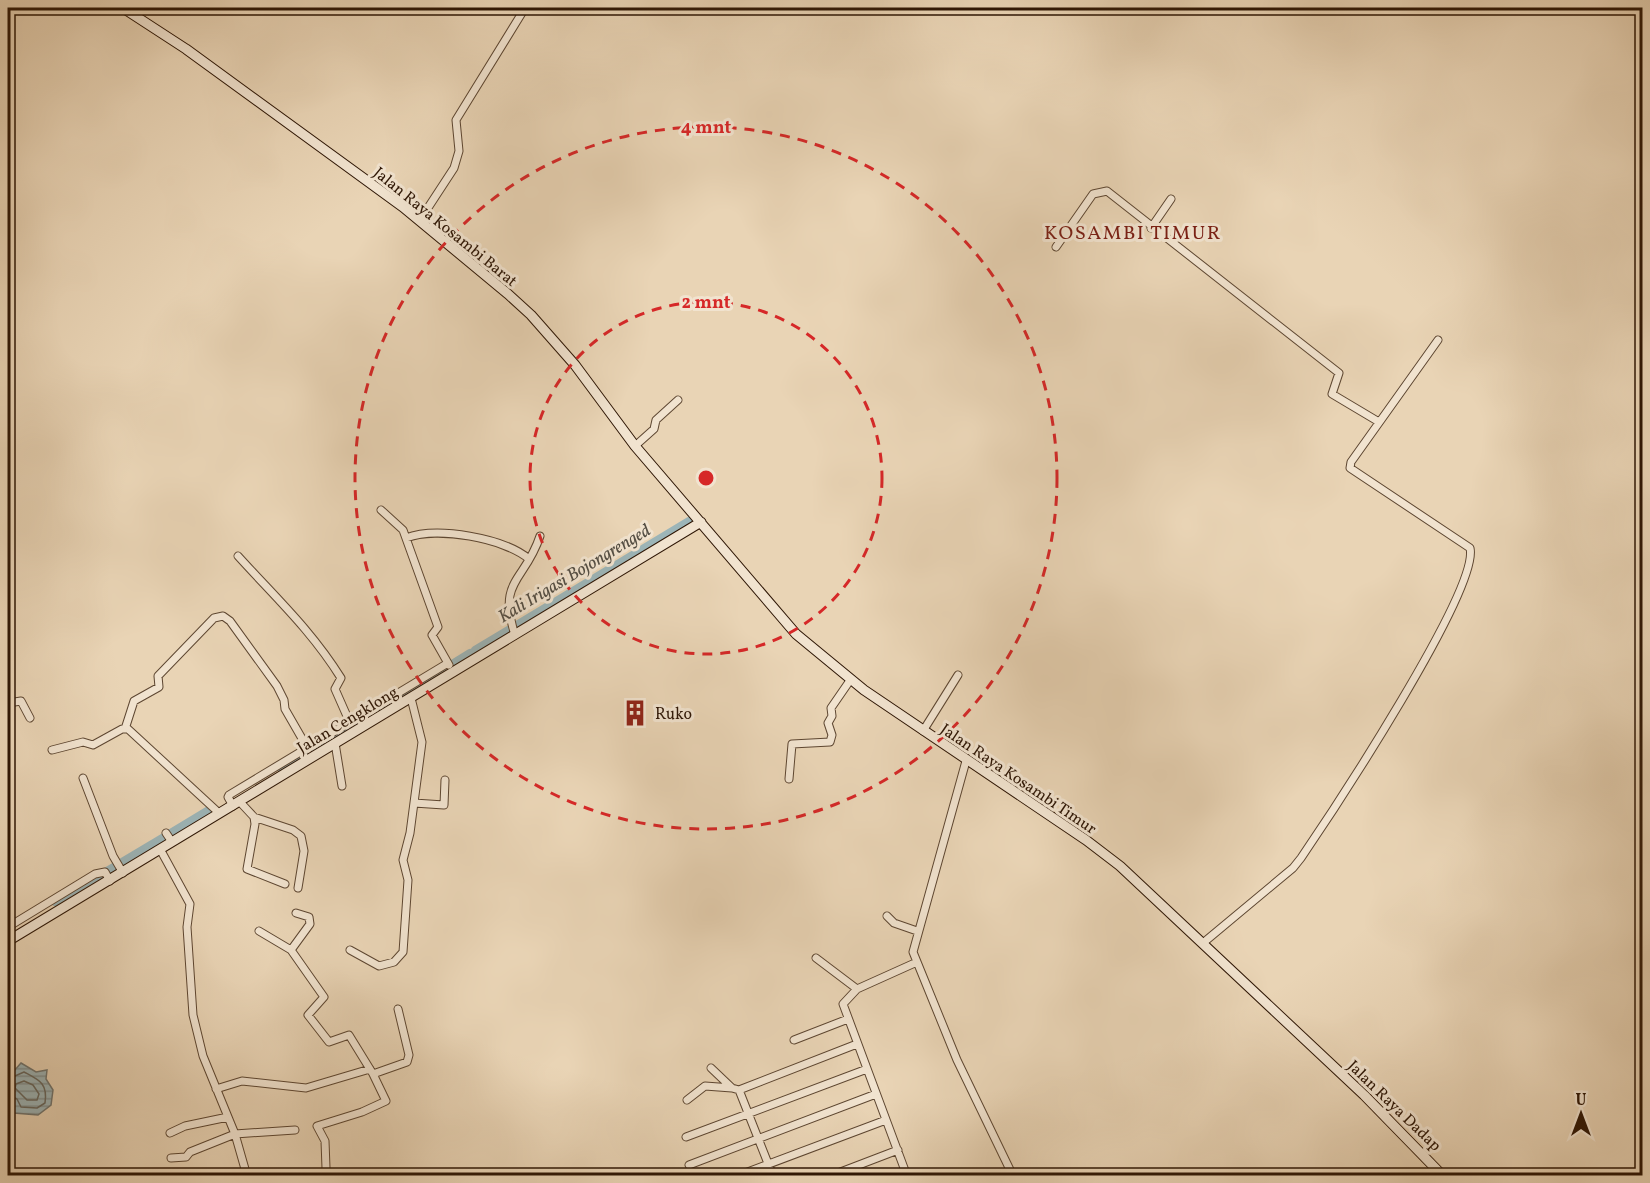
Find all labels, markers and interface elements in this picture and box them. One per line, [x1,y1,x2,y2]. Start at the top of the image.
text: 4 mnt [681,116,731,141]
street label: Jalan Raya Kosambi Barat [368,163,522,293]
district label: KOSAMBI TIMUR [1044,220,1222,248]
text: 2 mnt [682,291,731,316]
centre of rings [696,468,716,488]
water label: Kali Irigasi Bojongrenged [494,519,656,630]
street label: Jalan Cengklong [293,682,403,760]
building icon: Ruko [620,698,650,728]
place label: Ruko [655,704,692,726]
street label: Jalan Raya Kosambi Timur [935,719,1101,840]
street label: Jalan Raya Dadap [1342,1056,1445,1157]
north arrow [1551,1084,1611,1144]
text: U [1576,1090,1587,1112]

